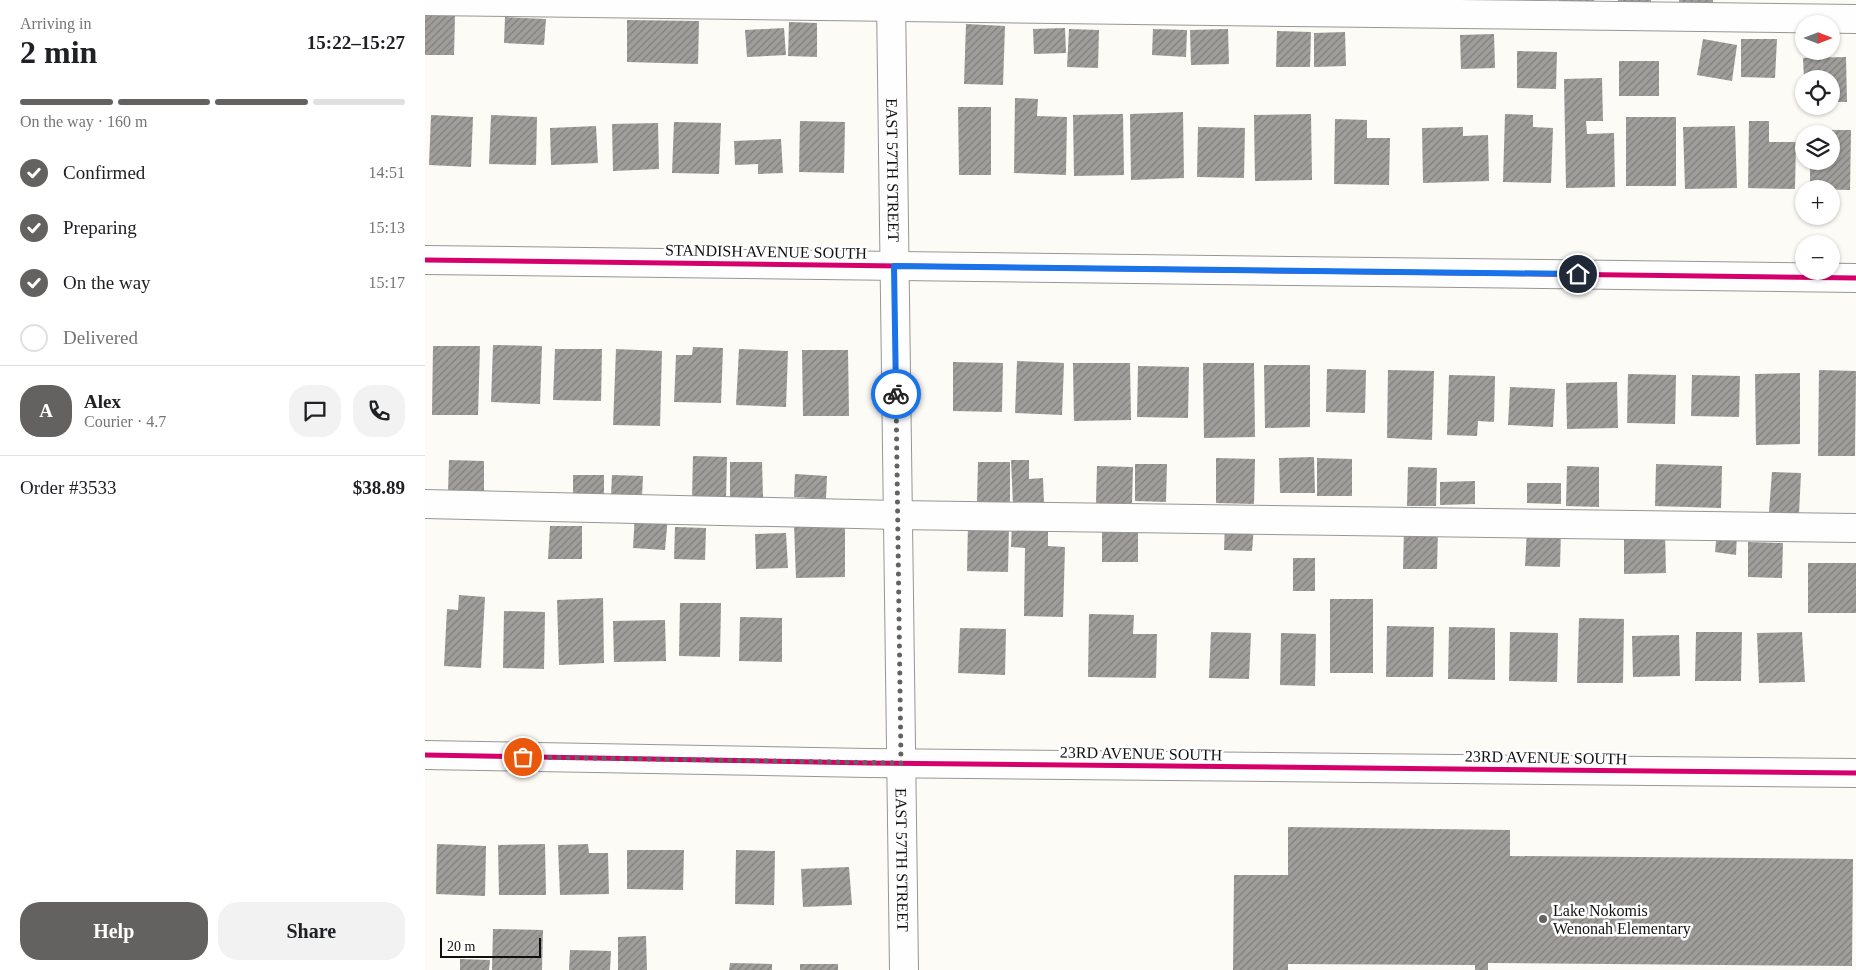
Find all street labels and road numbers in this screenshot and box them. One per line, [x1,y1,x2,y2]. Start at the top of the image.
street label: EAST 57TH STREET [883,98,902,242]
street label: STANDISH AVENUE SOUTH [665,241,868,262]
street label: 23RD AVENUE SOUTH [1060,744,1223,763]
street label: 23RD AVENUE SOUTH [1465,748,1628,767]
street label: EAST 57TH STREET [893,788,911,932]

